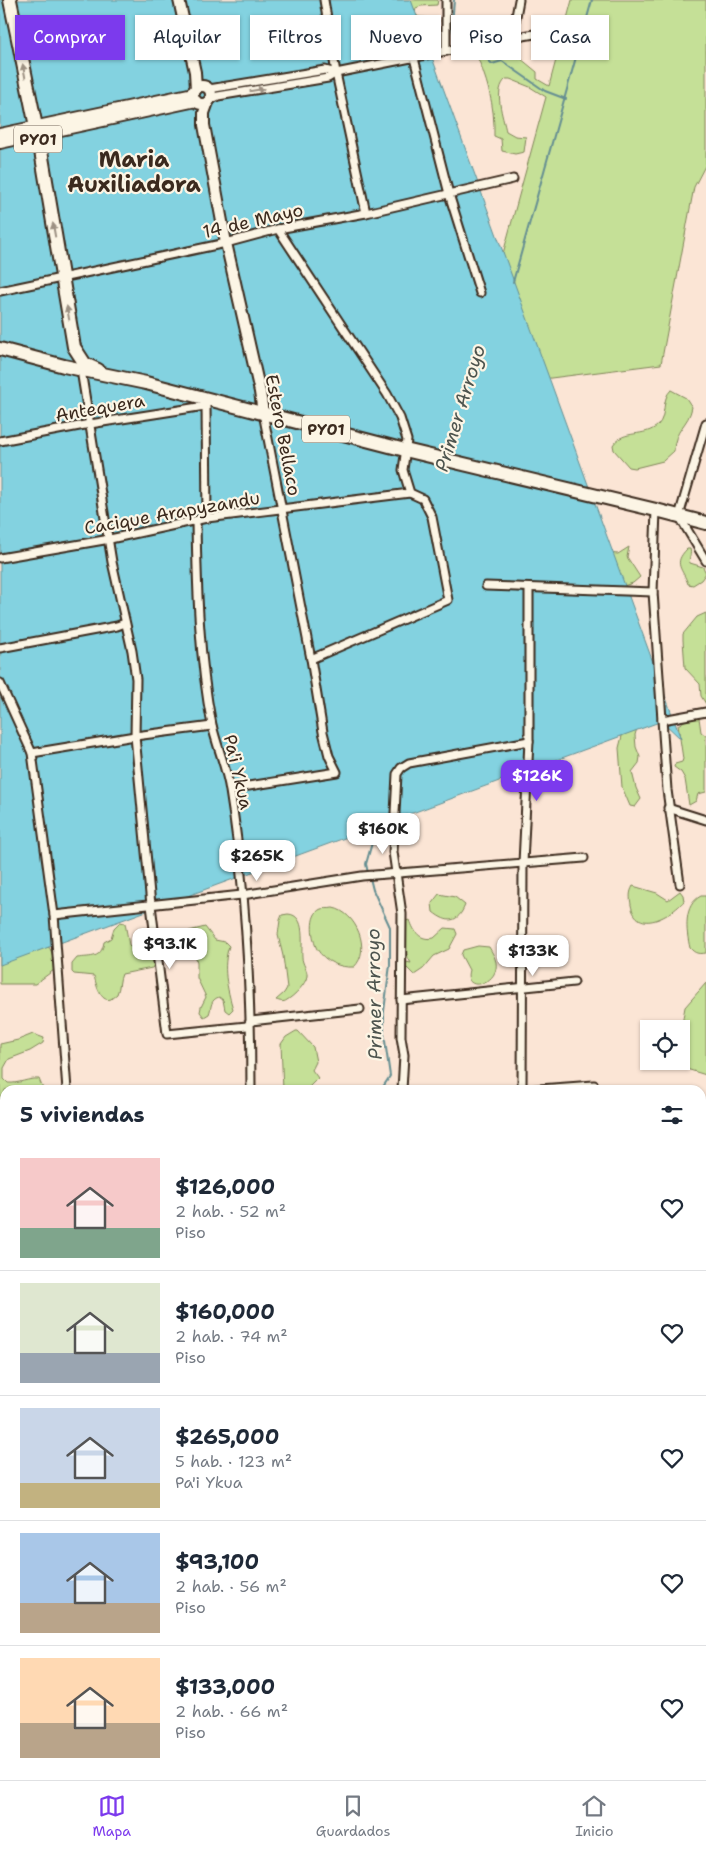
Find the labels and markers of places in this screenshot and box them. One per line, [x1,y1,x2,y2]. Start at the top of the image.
pin: $126K [502,760,572,802]
pin: $160K [348,812,418,855]
pin: $265K [222,840,292,882]
pin: $93.1K [129,928,211,970]
pin: $133K [498,934,568,977]

